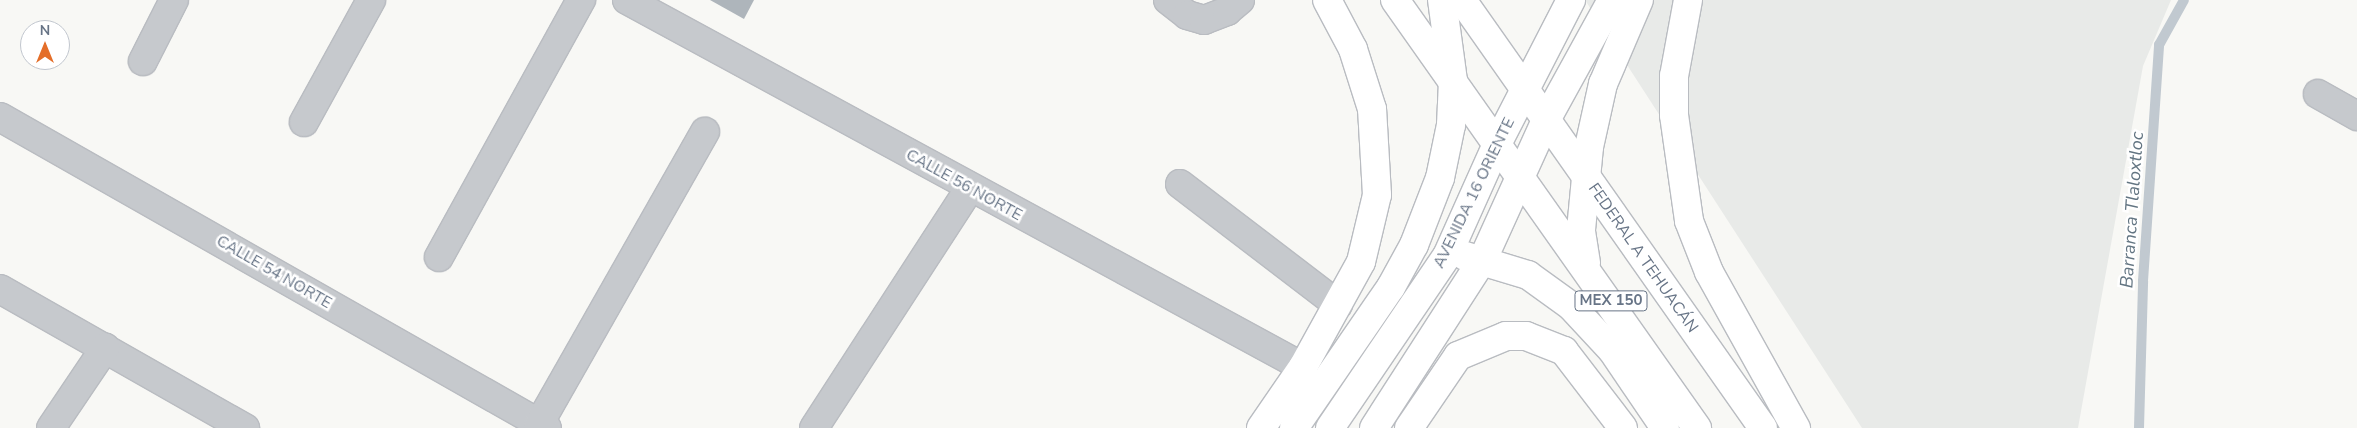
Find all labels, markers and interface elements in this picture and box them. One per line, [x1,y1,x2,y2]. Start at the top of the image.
north arrow [20,20,70,70]
text: N [40,21,50,40]
street label: AVENIDA 16 ORIENTE [1429,115,1519,271]
water label: Barranca Tlaloxtloc [2116,131,2148,289]
street label: CALLE 56 NORTE [903,145,1025,225]
street label: FEDERAL A TEHUACÁN [1584,180,1702,336]
street label: CALLE 54 NORTE [213,231,335,313]
road number: MEX 150 [1574,288,1648,314]

